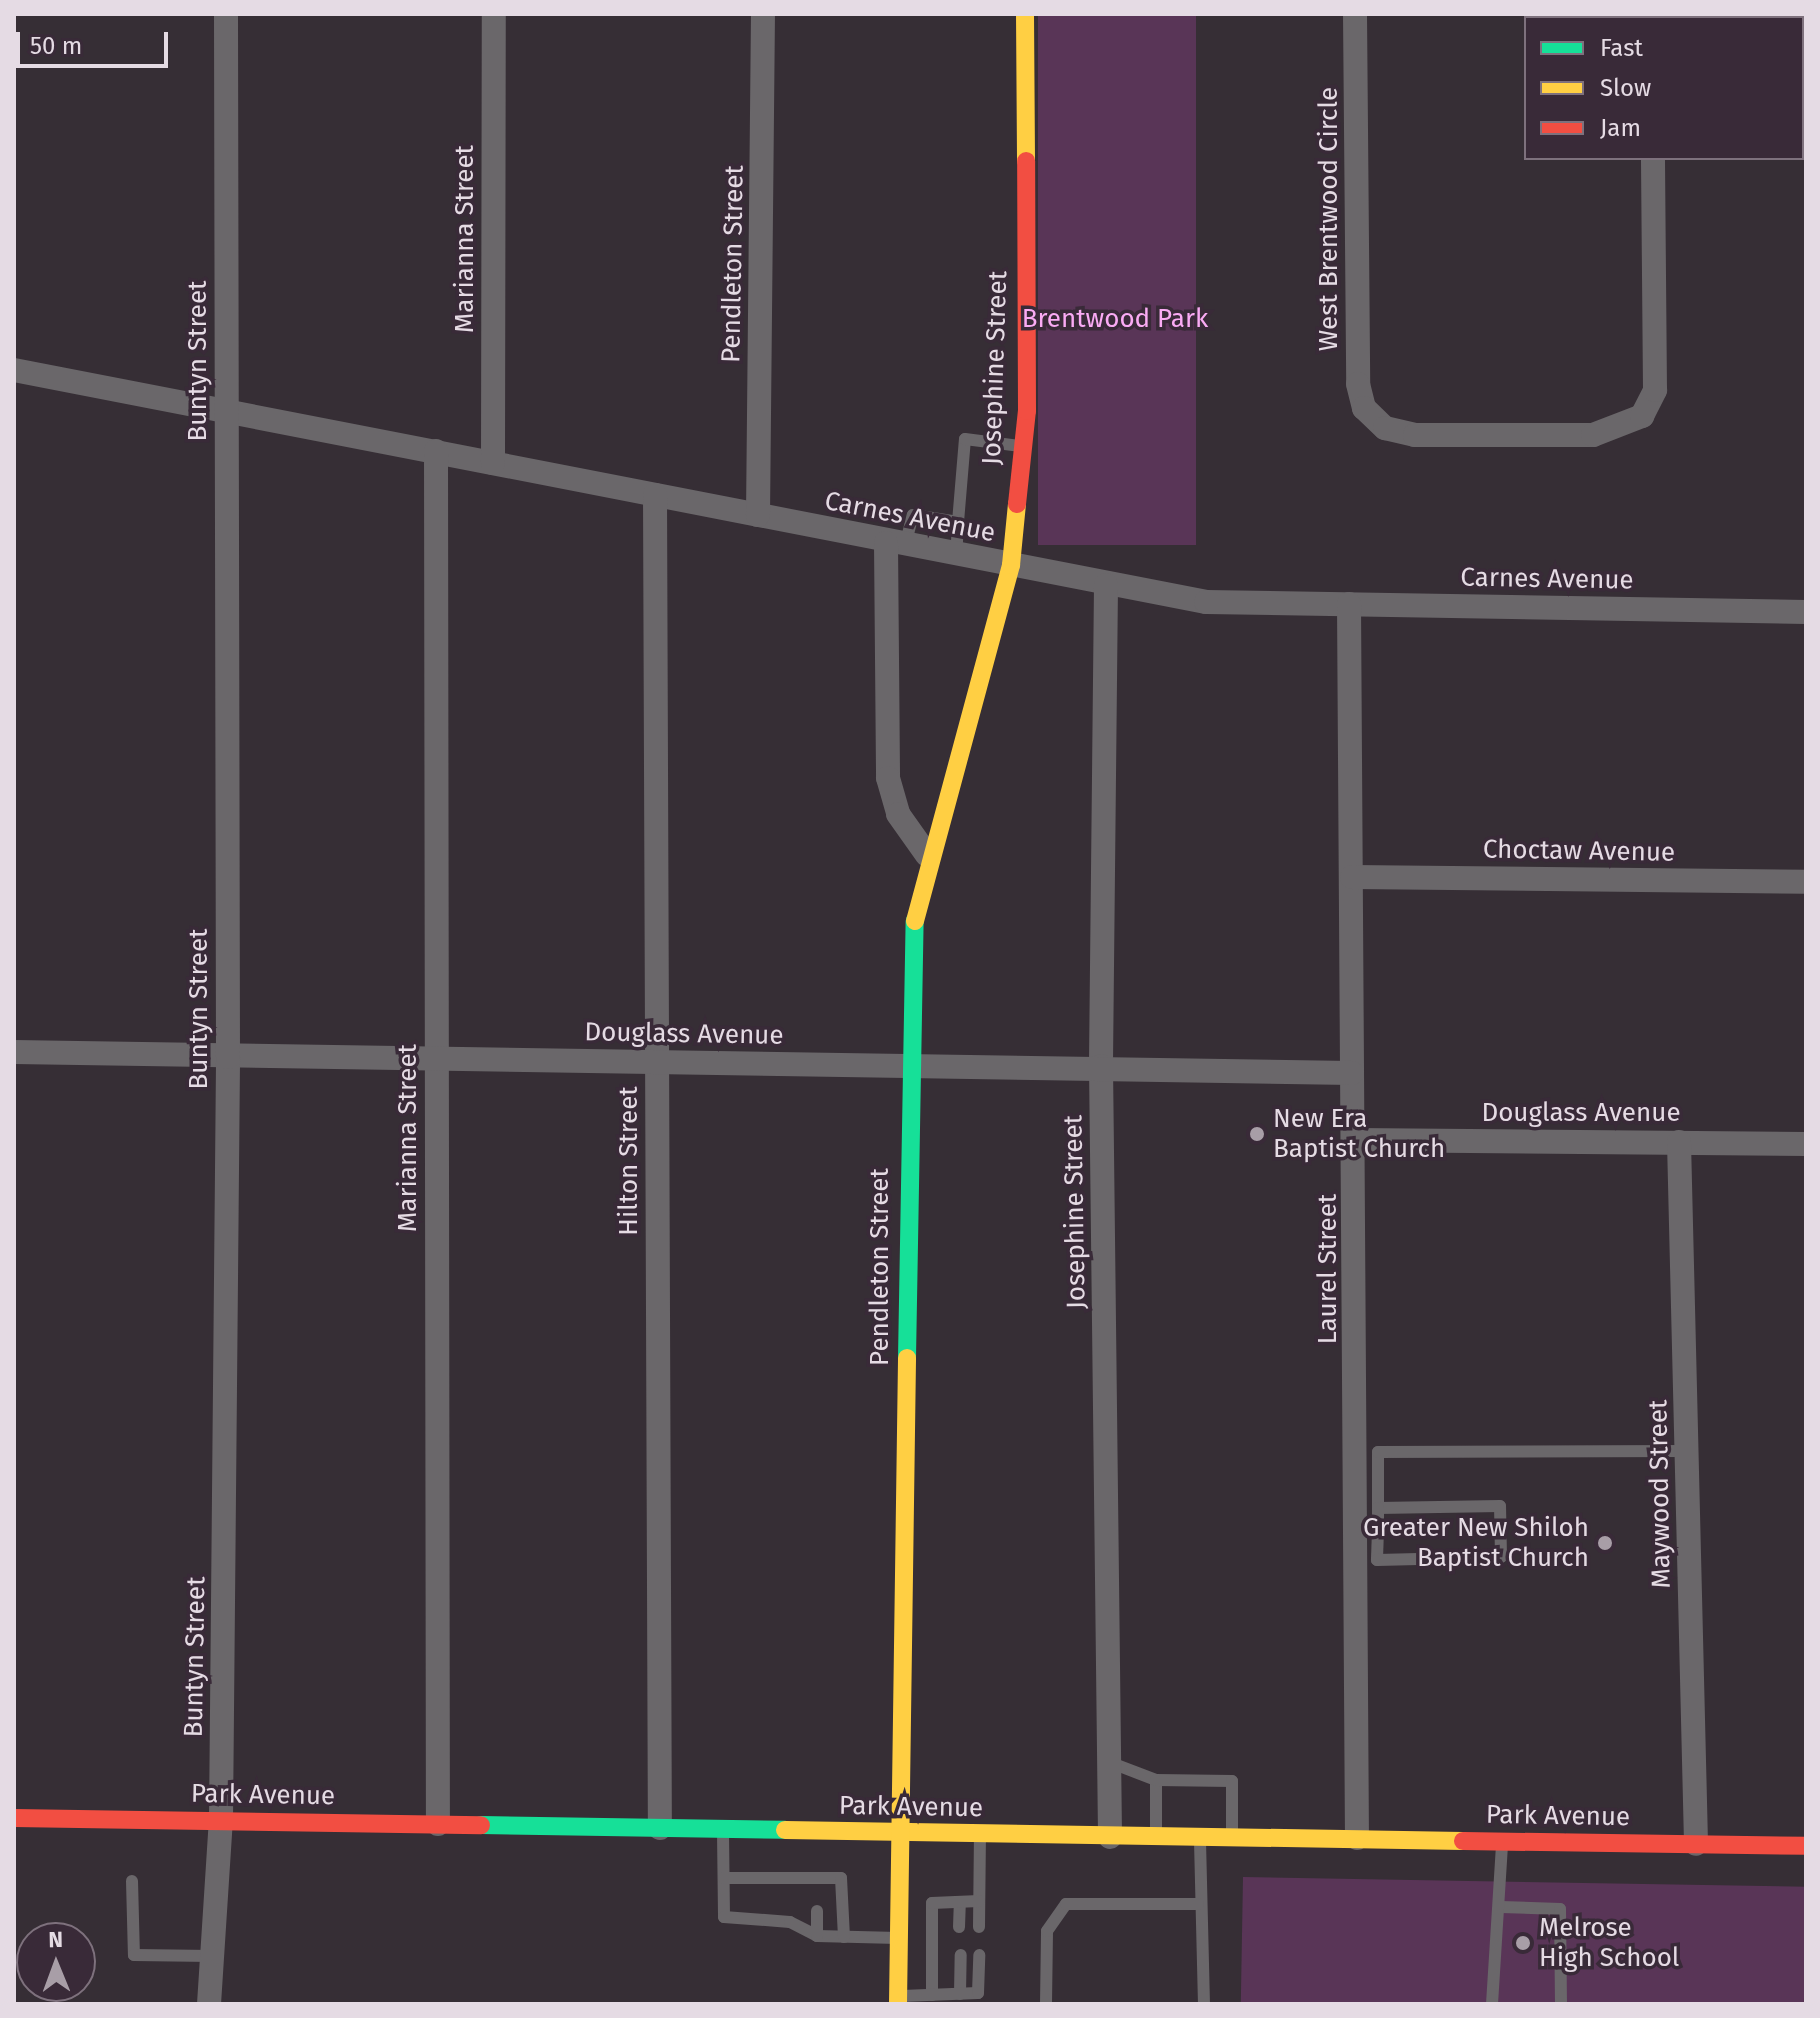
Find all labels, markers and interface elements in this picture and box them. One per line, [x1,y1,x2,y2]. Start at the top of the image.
scale bar [20,16,172,66]
legend [1524,16,1804,160]
text: 50 m [30,32,82,60]
text: Fast [1600,34,1643,62]
text: Slow [1600,74,1651,102]
street label: West Brentwood Circle [1313,87,1345,351]
text: Jam [1600,114,1641,142]
street label: Marianna Street [449,145,481,333]
street label: Pendleton Street [716,165,750,363]
street label: Josephine Street [976,270,1014,466]
street label: Buntyn Street [182,281,214,441]
park label: Brentwood Park [1022,303,1208,335]
street label: Carnes Avenue [822,485,998,549]
street label: Carnes Avenue [1460,562,1634,596]
street label: Choctaw Avenue [1483,834,1675,868]
street label: Buntyn Street [183,929,215,1089]
street label: Douglass Avenue [584,1017,784,1051]
street label: Marianna Street [392,1044,424,1232]
street label: Hilton Street [613,1086,645,1236]
street label: Douglass Avenue [1481,1097,1681,1129]
place label: New Era Baptist Church [1273,1103,1445,1164]
street label: Josephine Street [1058,1115,1092,1309]
marker: New Era Baptist Church [1248,1125,1266,1143]
street label: Pendleton Street [864,1168,896,1366]
street label: Laurel Street [1312,1194,1344,1344]
street label: Maywood Street [1643,1399,1677,1589]
place label: Greater New Shiloh Baptist Church [1363,1512,1589,1574]
marker: Greater New Shiloh Baptist Church [1596,1534,1614,1552]
street label: Buntyn Street [178,1576,212,1738]
street label: Park Avenue [191,1778,335,1812]
street label: Park Avenue [839,1790,983,1824]
street label: Park Avenue [1486,1799,1630,1833]
place label: Melrose High School [1539,1912,1679,1974]
north arrow [16,1922,96,2002]
text: N [48,1926,63,1953]
marker: Melrose High School [1514,1934,1532,1952]

